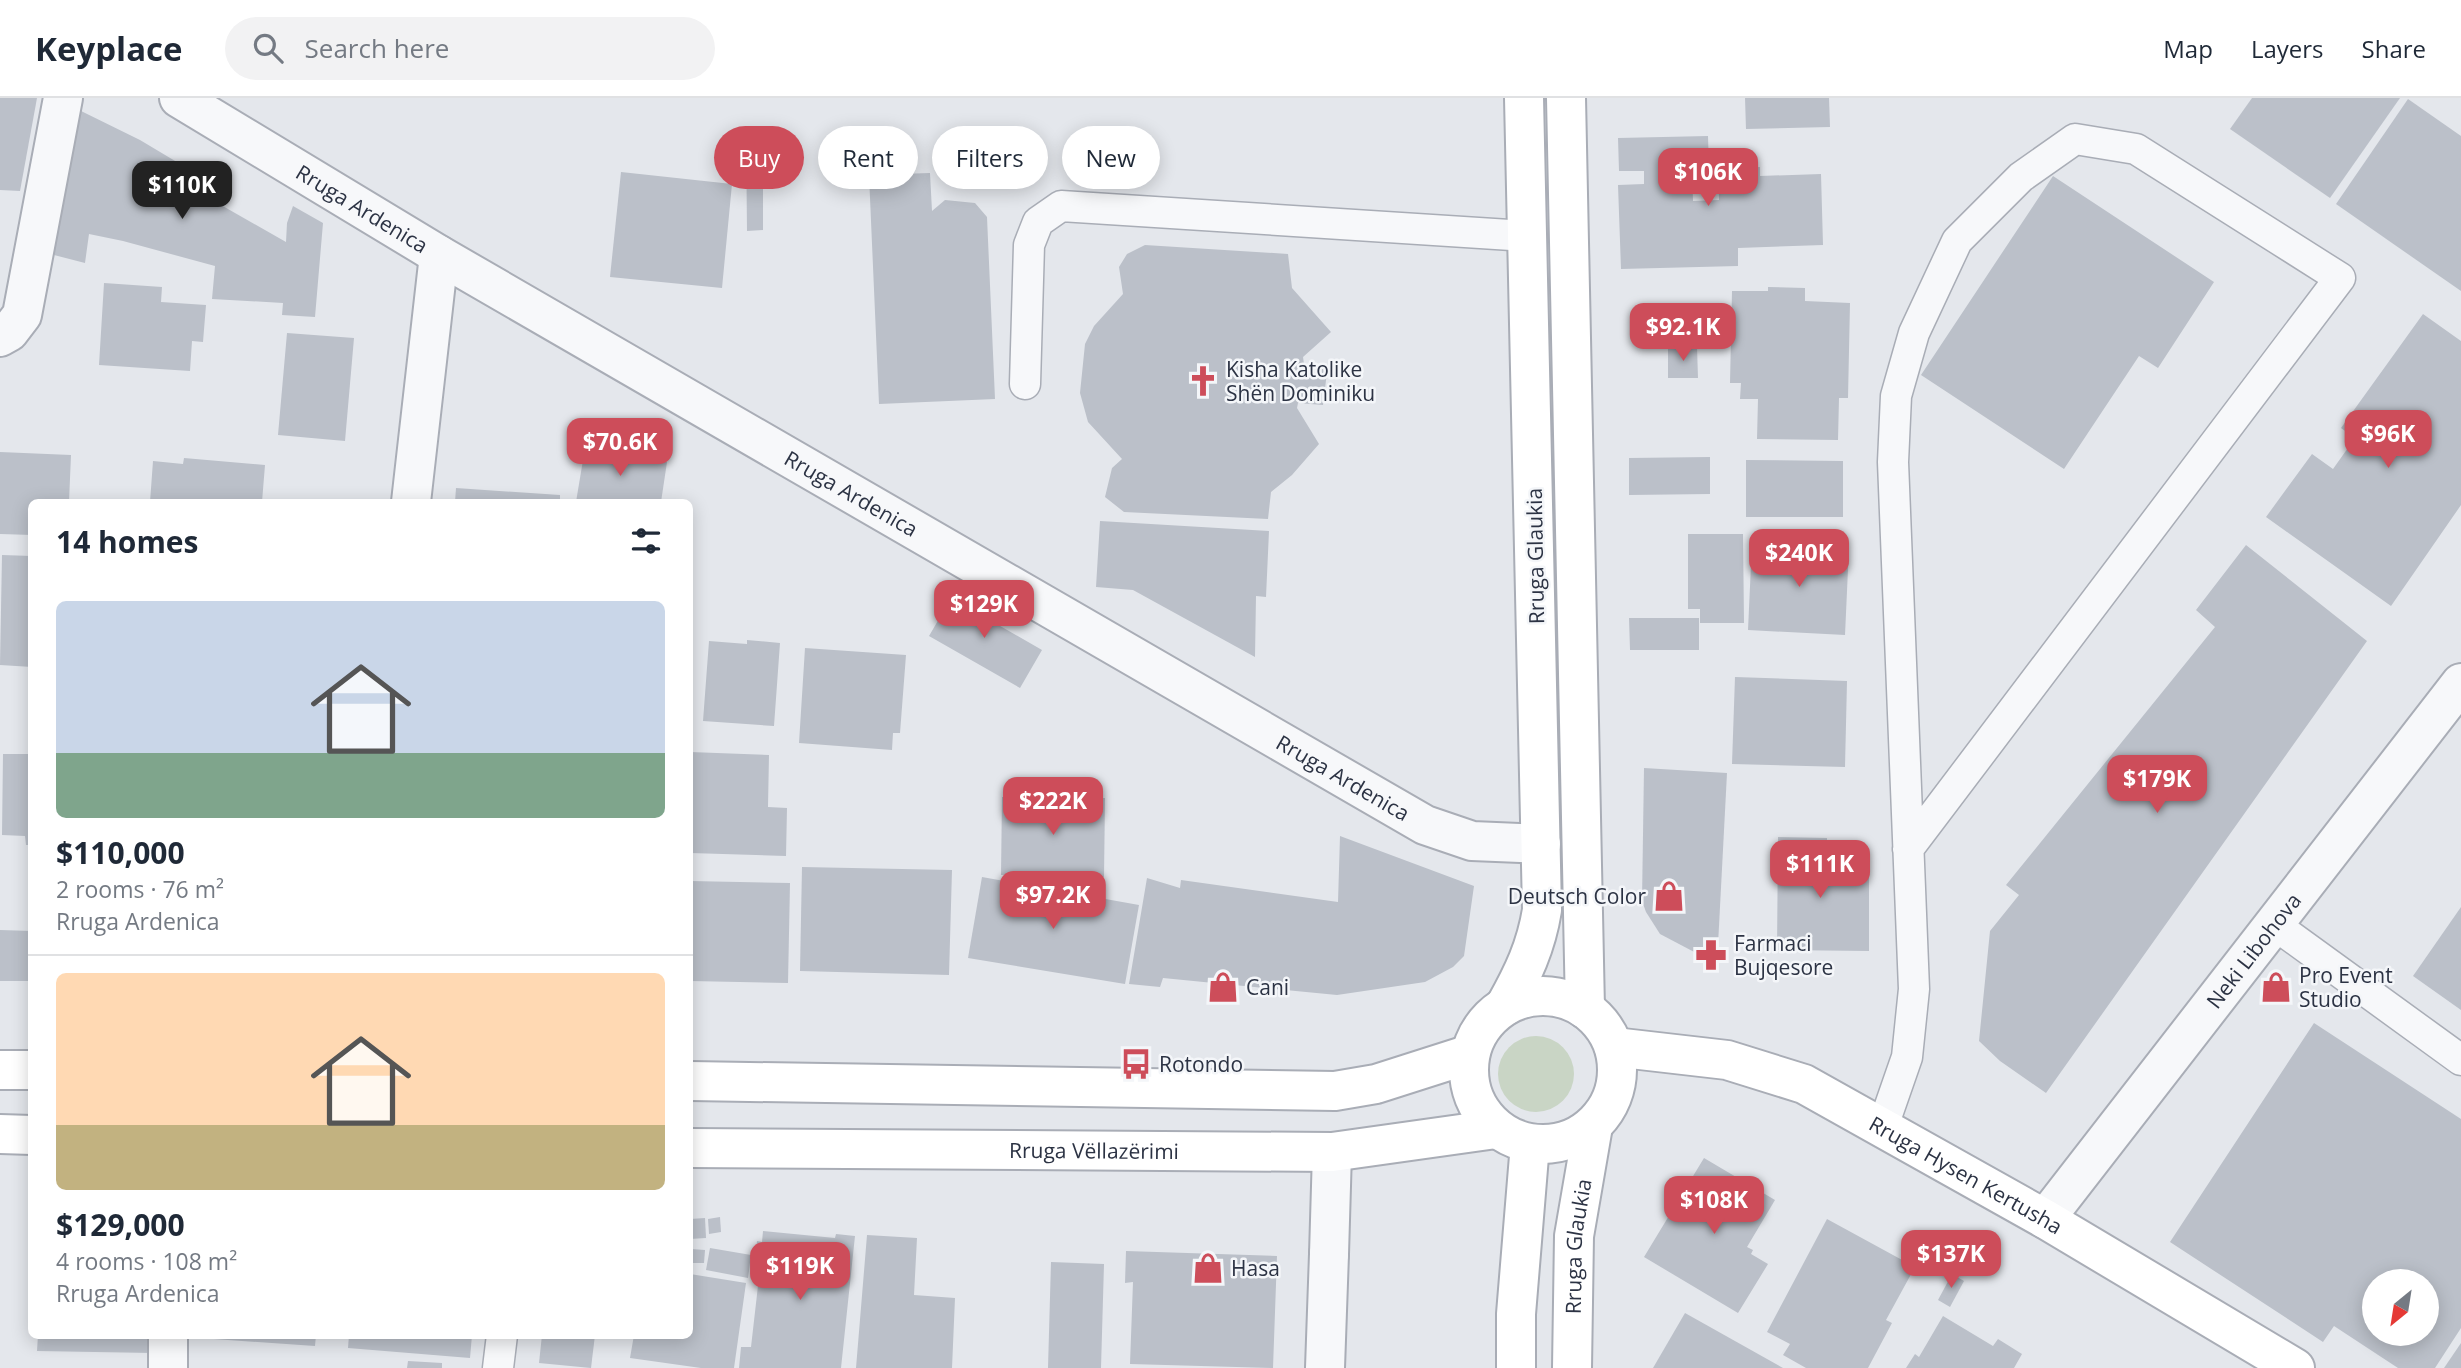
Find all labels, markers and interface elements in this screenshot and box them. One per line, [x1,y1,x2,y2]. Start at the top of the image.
search box [225,17,715,80]
text: Keyplace [35,26,183,71]
icon: search [249,29,287,67]
text: Search here [305,30,449,66]
text: Map [2163,32,2213,65]
text: Layers [2251,32,2324,65]
text: Share [2362,32,2426,65]
chip: Buy [714,126,804,189]
chip: Rent [818,126,918,189]
chip: Filters [932,126,1048,189]
chip: New [1062,126,1160,189]
pin: $106K [1659,148,1757,208]
text: $106K [1674,155,1742,187]
street label: Rruga Ardenica [291,158,433,259]
pin: $110K [133,162,231,221]
text: $110K [148,168,216,200]
pin: $92.1K [1626,303,1740,363]
text: $92.1K [1646,310,1720,342]
place label: Kisha Katolike Shën Dominiku [1226,355,1375,407]
church icon: Kisha Katolike Shën Dominiku [1186,364,1220,398]
pin: $96K [2347,410,2429,470]
text: $96K [2361,417,2415,449]
pin: $70.6K [563,418,677,478]
text: $70.6K [583,425,657,457]
street label: Rruga Ardenica [780,444,923,543]
street label: Rruga Glaukia [1520,488,1550,624]
text: 14 homes [56,521,199,562]
icon: filters [627,522,665,560]
pin: $240K [1750,530,1848,589]
text: $240K [1765,536,1833,568]
pin: $129K [935,580,1033,640]
text: $129K [950,587,1018,619]
icon: home [298,646,424,772]
street label: Rruga Ardenica [1271,728,1415,827]
pin: $179K [2108,756,2206,815]
text: $179K [2123,762,2191,794]
pin: $222K [1004,778,1102,837]
text: $222K [1019,784,1087,816]
text: $110,000 [56,832,185,873]
pin: $111K [1771,840,1869,900]
text: $111K [1786,847,1854,879]
pin: $97.2K [996,872,1110,931]
text: 2 rooms · 76 m² [56,873,224,905]
text: $97.2K [1016,878,1090,910]
shop icon: Deutsch Color [1652,879,1686,913]
place label: Deutsch Color [1508,882,1646,910]
street label: Neki Libohova [2200,887,2307,1014]
text: Rruga Ardenica [56,905,220,937]
place label: Farmaci Bujqesore [1734,929,1833,981]
pharmacy icon: Farmaci Bujqesore [1694,938,1728,972]
place label: Pro Event Studio [2299,961,2393,1013]
shop icon: Cani [1206,970,1240,1004]
shop icon: Pro Event Studio [2259,970,2293,1004]
place label: Cani [1246,973,1289,1001]
icon: home [298,1018,424,1144]
bus stop icon: Rotondo [1119,1047,1153,1081]
place label: Rotondo [1159,1050,1243,1078]
street label: Rruga Hysen Kertusha [1864,1109,2068,1240]
street label: Rruga Vëllazërimi [1009,1136,1179,1165]
street label: Rruga Glaukia [1559,1176,1598,1314]
pin: $108K [1665,1176,1763,1236]
text: $108K [1680,1183,1748,1215]
text: $129,000 [56,1204,185,1245]
pin: $137K [1902,1230,2000,1290]
text: $137K [1917,1237,1985,1269]
pin: $119K [751,1242,849,1302]
text: 4 rooms · 108 m² [56,1245,237,1277]
text: $119K [766,1249,834,1281]
shop icon: Hasa [1191,1251,1225,1285]
place label: Hasa [1231,1254,1280,1282]
north arrow [2362,1269,2440,1346]
map controls [2362,1269,2439,1346]
text: Rruga Ardenica [56,1277,220,1309]

